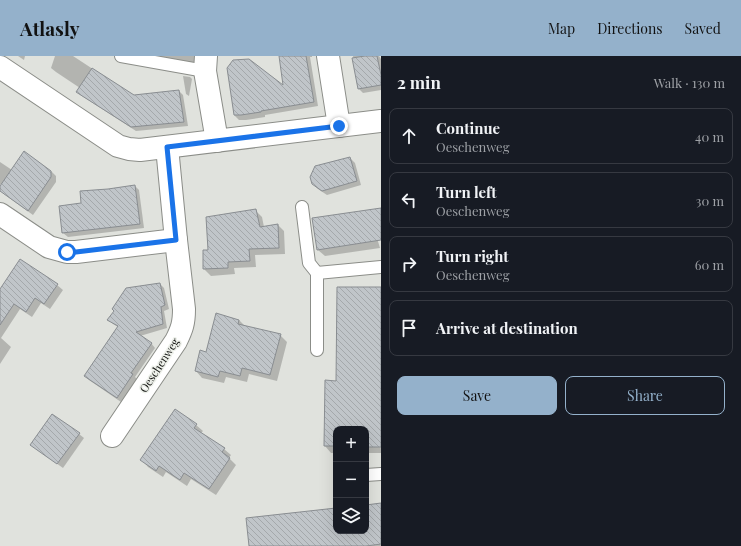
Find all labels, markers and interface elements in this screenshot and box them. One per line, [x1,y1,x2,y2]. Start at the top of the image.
text: Atlasly [20,15,80,41]
text: Map [548,19,575,38]
text: Directions [597,19,663,38]
text: Saved [685,19,721,38]
text: 2 min [397,71,441,93]
text: Walk · 130 m [654,74,725,91]
route end [330,117,348,135]
text: Continue [436,118,500,138]
icon: ahead [398,125,420,147]
text: 40 m [695,128,724,145]
text: Oeschenweg [436,138,510,155]
text: Turn left [436,182,497,202]
icon: left [398,189,420,211]
text: 30 m [696,192,724,209]
text: Oeschenweg [436,202,510,219]
route start [58,243,76,261]
text: Turn right [436,246,509,266]
icon: right [398,253,420,275]
text: 60 m [695,256,724,273]
text: Oeschenweg [436,266,510,283]
icon: arrive [398,317,420,339]
text: Arrive at destination [436,318,578,338]
street label: Oeschenweg [136,335,182,395]
button: Save [397,376,557,415]
button: Share [565,376,725,415]
map controls [333,426,369,534]
button: + [333,426,369,462]
button: − [333,462,369,498]
button: layers [333,498,369,534]

